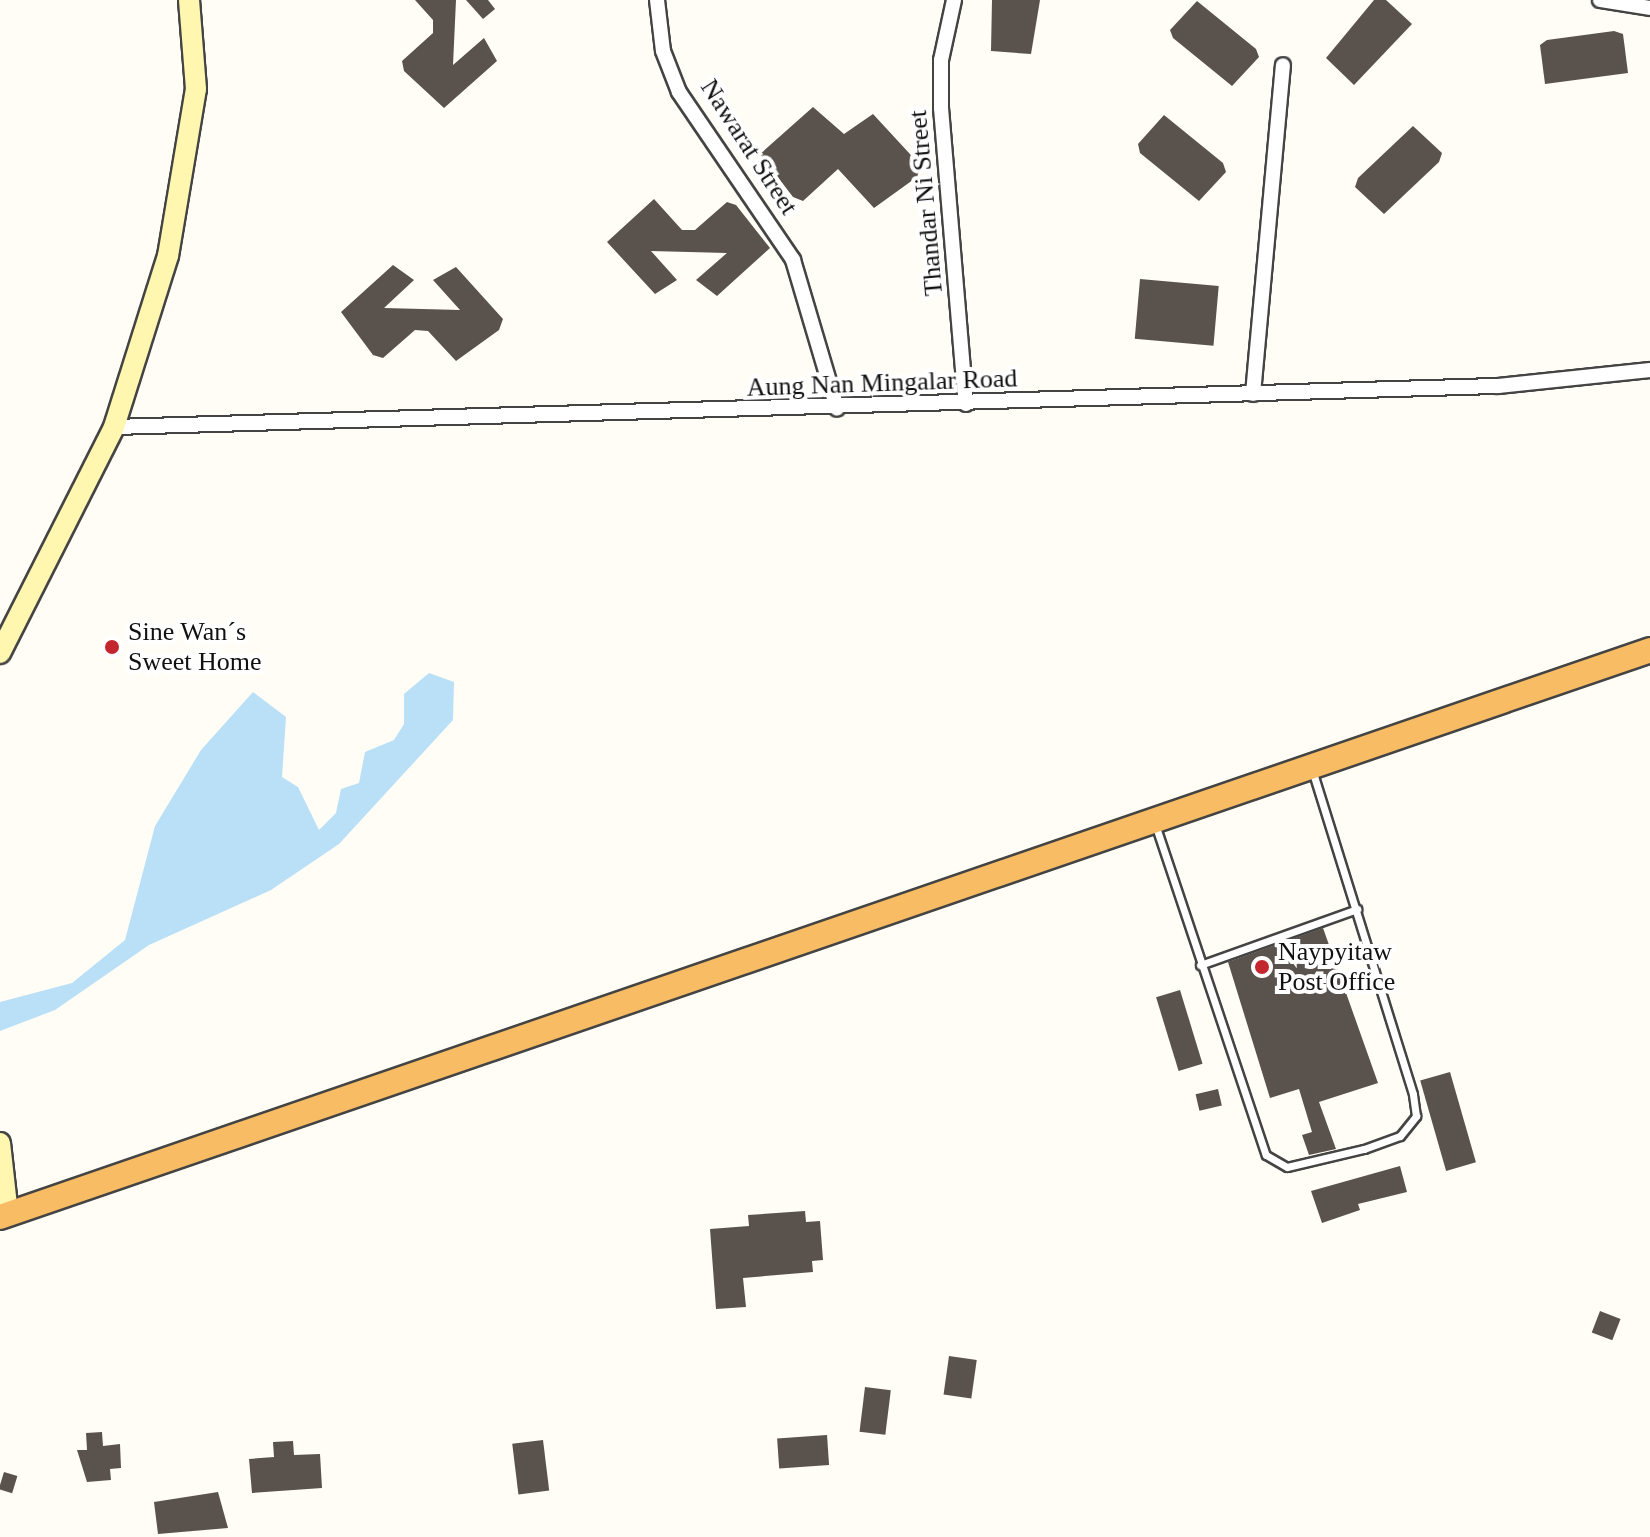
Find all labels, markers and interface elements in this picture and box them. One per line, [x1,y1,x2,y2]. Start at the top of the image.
street label: Nawarat Street [686,62,812,232]
street label: Thandar Ni Street [901,95,951,311]
street label: Aung Nan Mingalar Road [728,362,1036,404]
place label: Sine Wan´s Sweet Home [128,616,282,678]
marker: Sine Wan´s Sweet Home [103,638,121,656]
place label: Naypyitaw Post Office [1278,936,1410,998]
marker: Naypyitaw Post Office [1253,958,1271,976]

